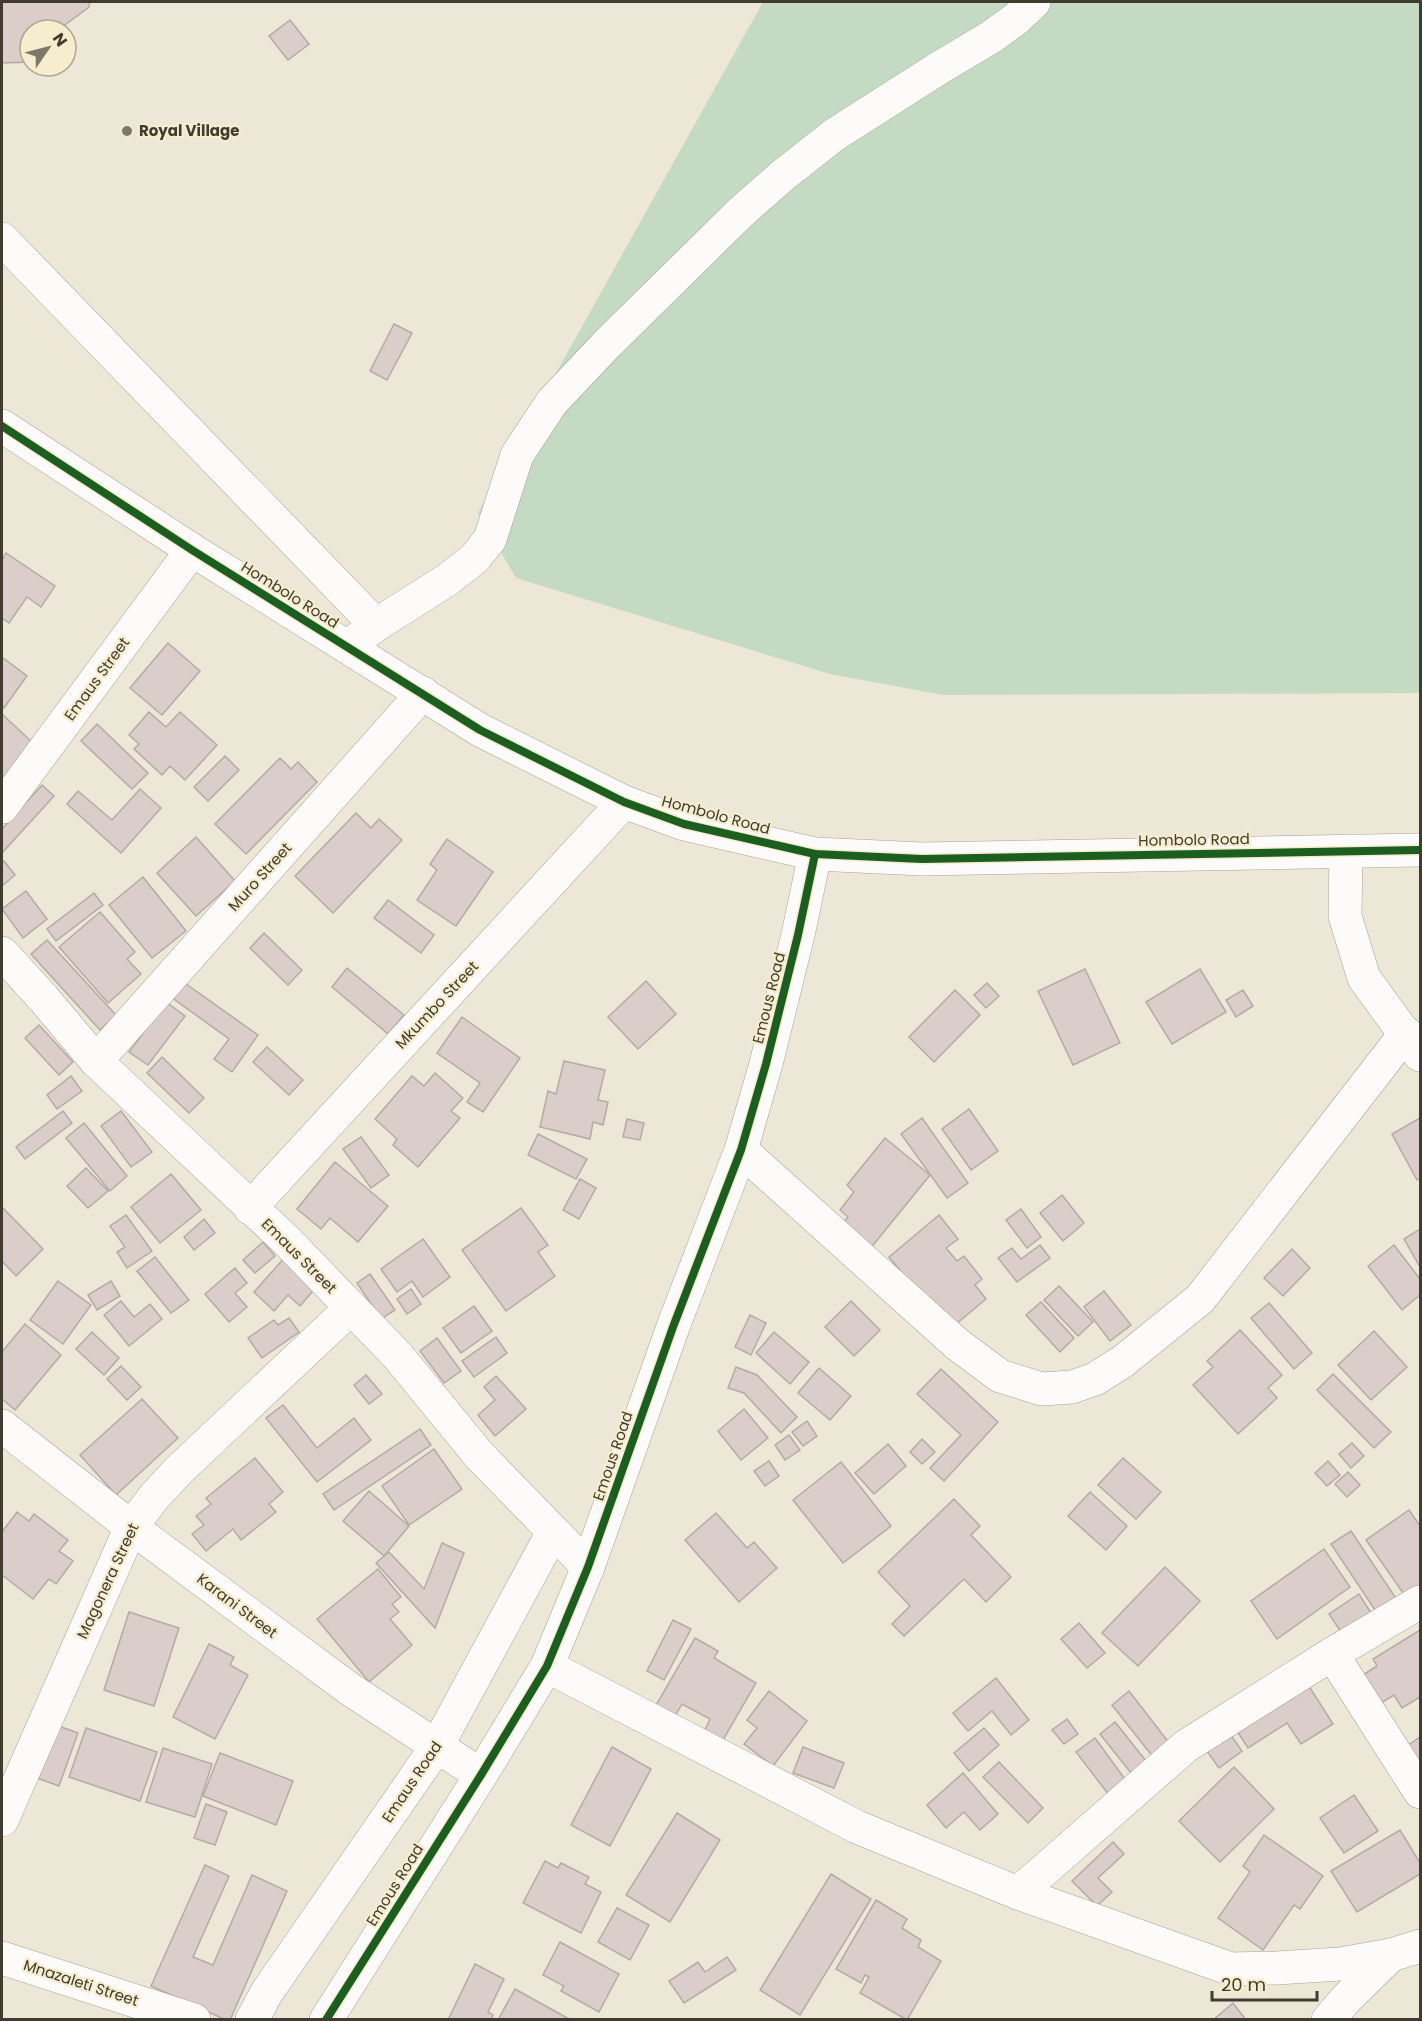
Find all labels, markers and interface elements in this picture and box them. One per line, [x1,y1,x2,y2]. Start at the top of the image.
north arrow [18,18,78,78]
text: N [47,28,73,51]
place label: Royal Village [139,120,239,141]
marker: Royal Village [120,124,134,138]
street label: Hombolo Road [237,556,343,633]
street label: Emaus Street [59,633,134,725]
street label: Hombolo Road [660,790,773,839]
street label: Hombolo Road [1138,828,1250,851]
street label: Muro Street [223,838,296,916]
street label: Emous Road [747,950,790,1046]
street label: Mkumbo Street [390,956,483,1053]
street label: Emaus Street [257,1213,342,1298]
street label: Emous Road [587,1408,638,1503]
street label: Magonera Street [72,1520,144,1642]
street label: Karani Street [193,1568,282,1643]
street label: Emaus Road [377,1737,446,1826]
street label: Emous Road [361,1840,428,1930]
street label: Mnazaleti Street [21,1954,141,2011]
scale bar [1212,1964,1317,2002]
text: 20 m [1221,1972,1266,1997]

